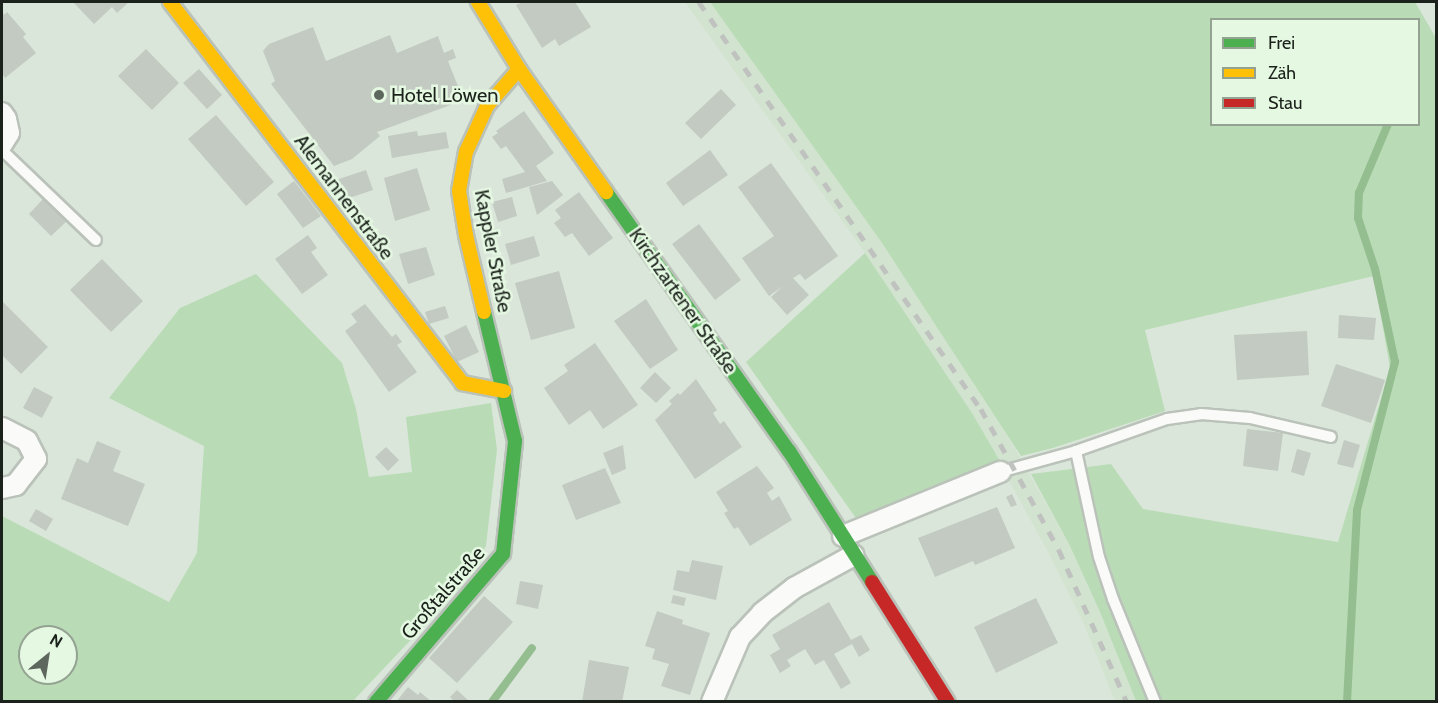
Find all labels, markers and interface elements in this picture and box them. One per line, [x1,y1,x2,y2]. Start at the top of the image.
legend [1210,18,1420,126]
text: Frei [1268,32,1295,54]
text: Zäh [1268,62,1296,84]
place label: Hotel Löwen [391,83,498,107]
marker: Hotel Löwen [372,88,386,102]
text: Stau [1268,92,1302,114]
street label: Alemannenstraße [289,130,399,264]
street label: Kappler Straße [469,188,517,314]
street label: Kirchzartener Straße [624,224,742,378]
street label: Großtalstraße [396,542,490,644]
north arrow [18,625,78,685]
text: N [47,630,66,652]

